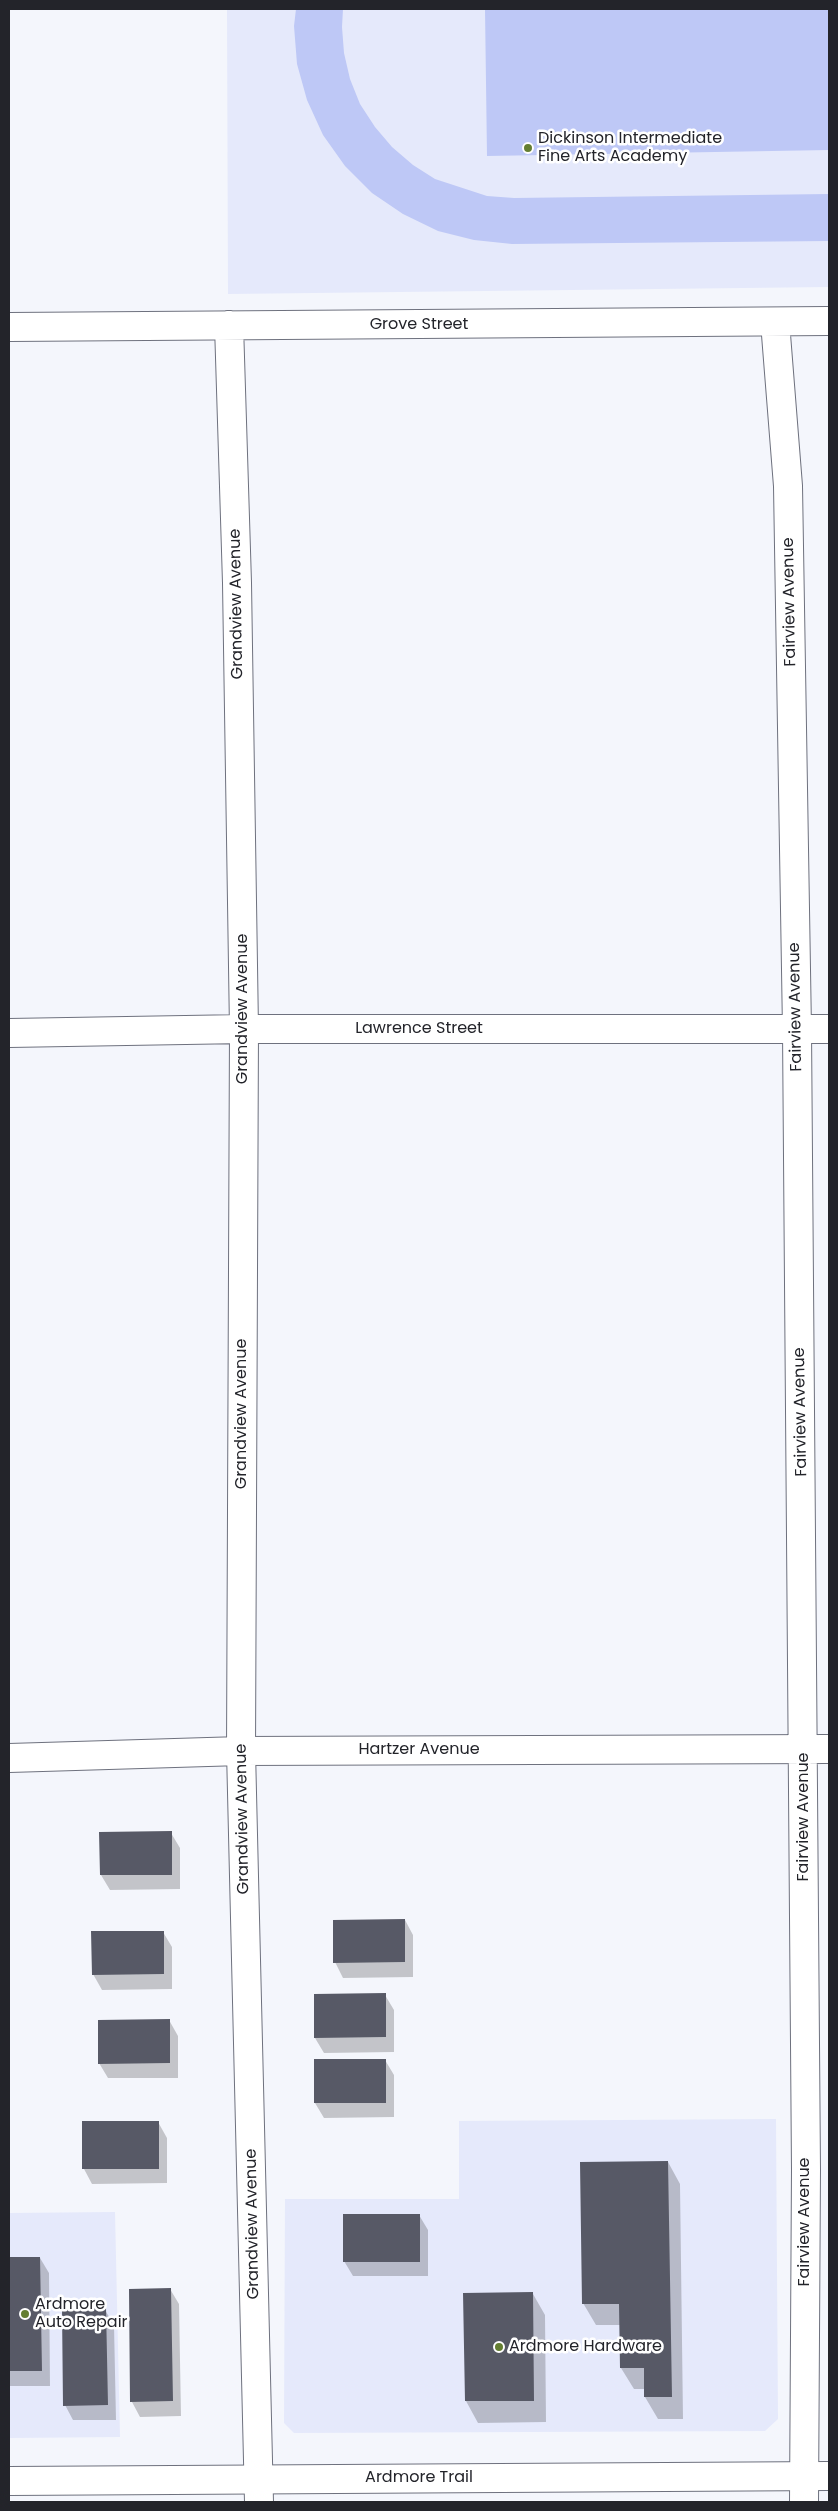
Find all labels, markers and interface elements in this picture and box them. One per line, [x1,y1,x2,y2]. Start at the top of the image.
place label: Dickinson Intermediate Fine Arts Academy [538,129,722,167]
marker: Dickinson Intermediate Fine Arts Academy [522,142,534,154]
street label: Grove Street [370,315,468,335]
street label: Grandview Avenue [226,529,248,679]
street label: Fairview Avenue [779,537,801,667]
street label: Grandview Avenue [233,934,253,1084]
street label: Fairview Avenue [785,942,807,1072]
street label: Lawrence Street [355,1019,483,1039]
street label: Grandview Avenue [232,1339,252,1489]
street label: Fairview Avenue [790,1347,812,1477]
street label: Hartzer Avenue [358,1740,480,1760]
street label: Grandview Avenue [232,1744,254,1894]
street label: Fairview Avenue [794,1752,814,1882]
street label: Grandview Avenue [242,2149,264,2299]
street label: Fairview Avenue [795,2157,815,2287]
place label: Ardmore Auto Repair [35,2295,128,2333]
marker: Ardmore Auto Repair [19,2308,31,2320]
place label: Ardmore Hardware [509,2337,662,2357]
marker: Ardmore Hardware [493,2341,505,2353]
street label: Ardmore Trail [365,2468,473,2488]

